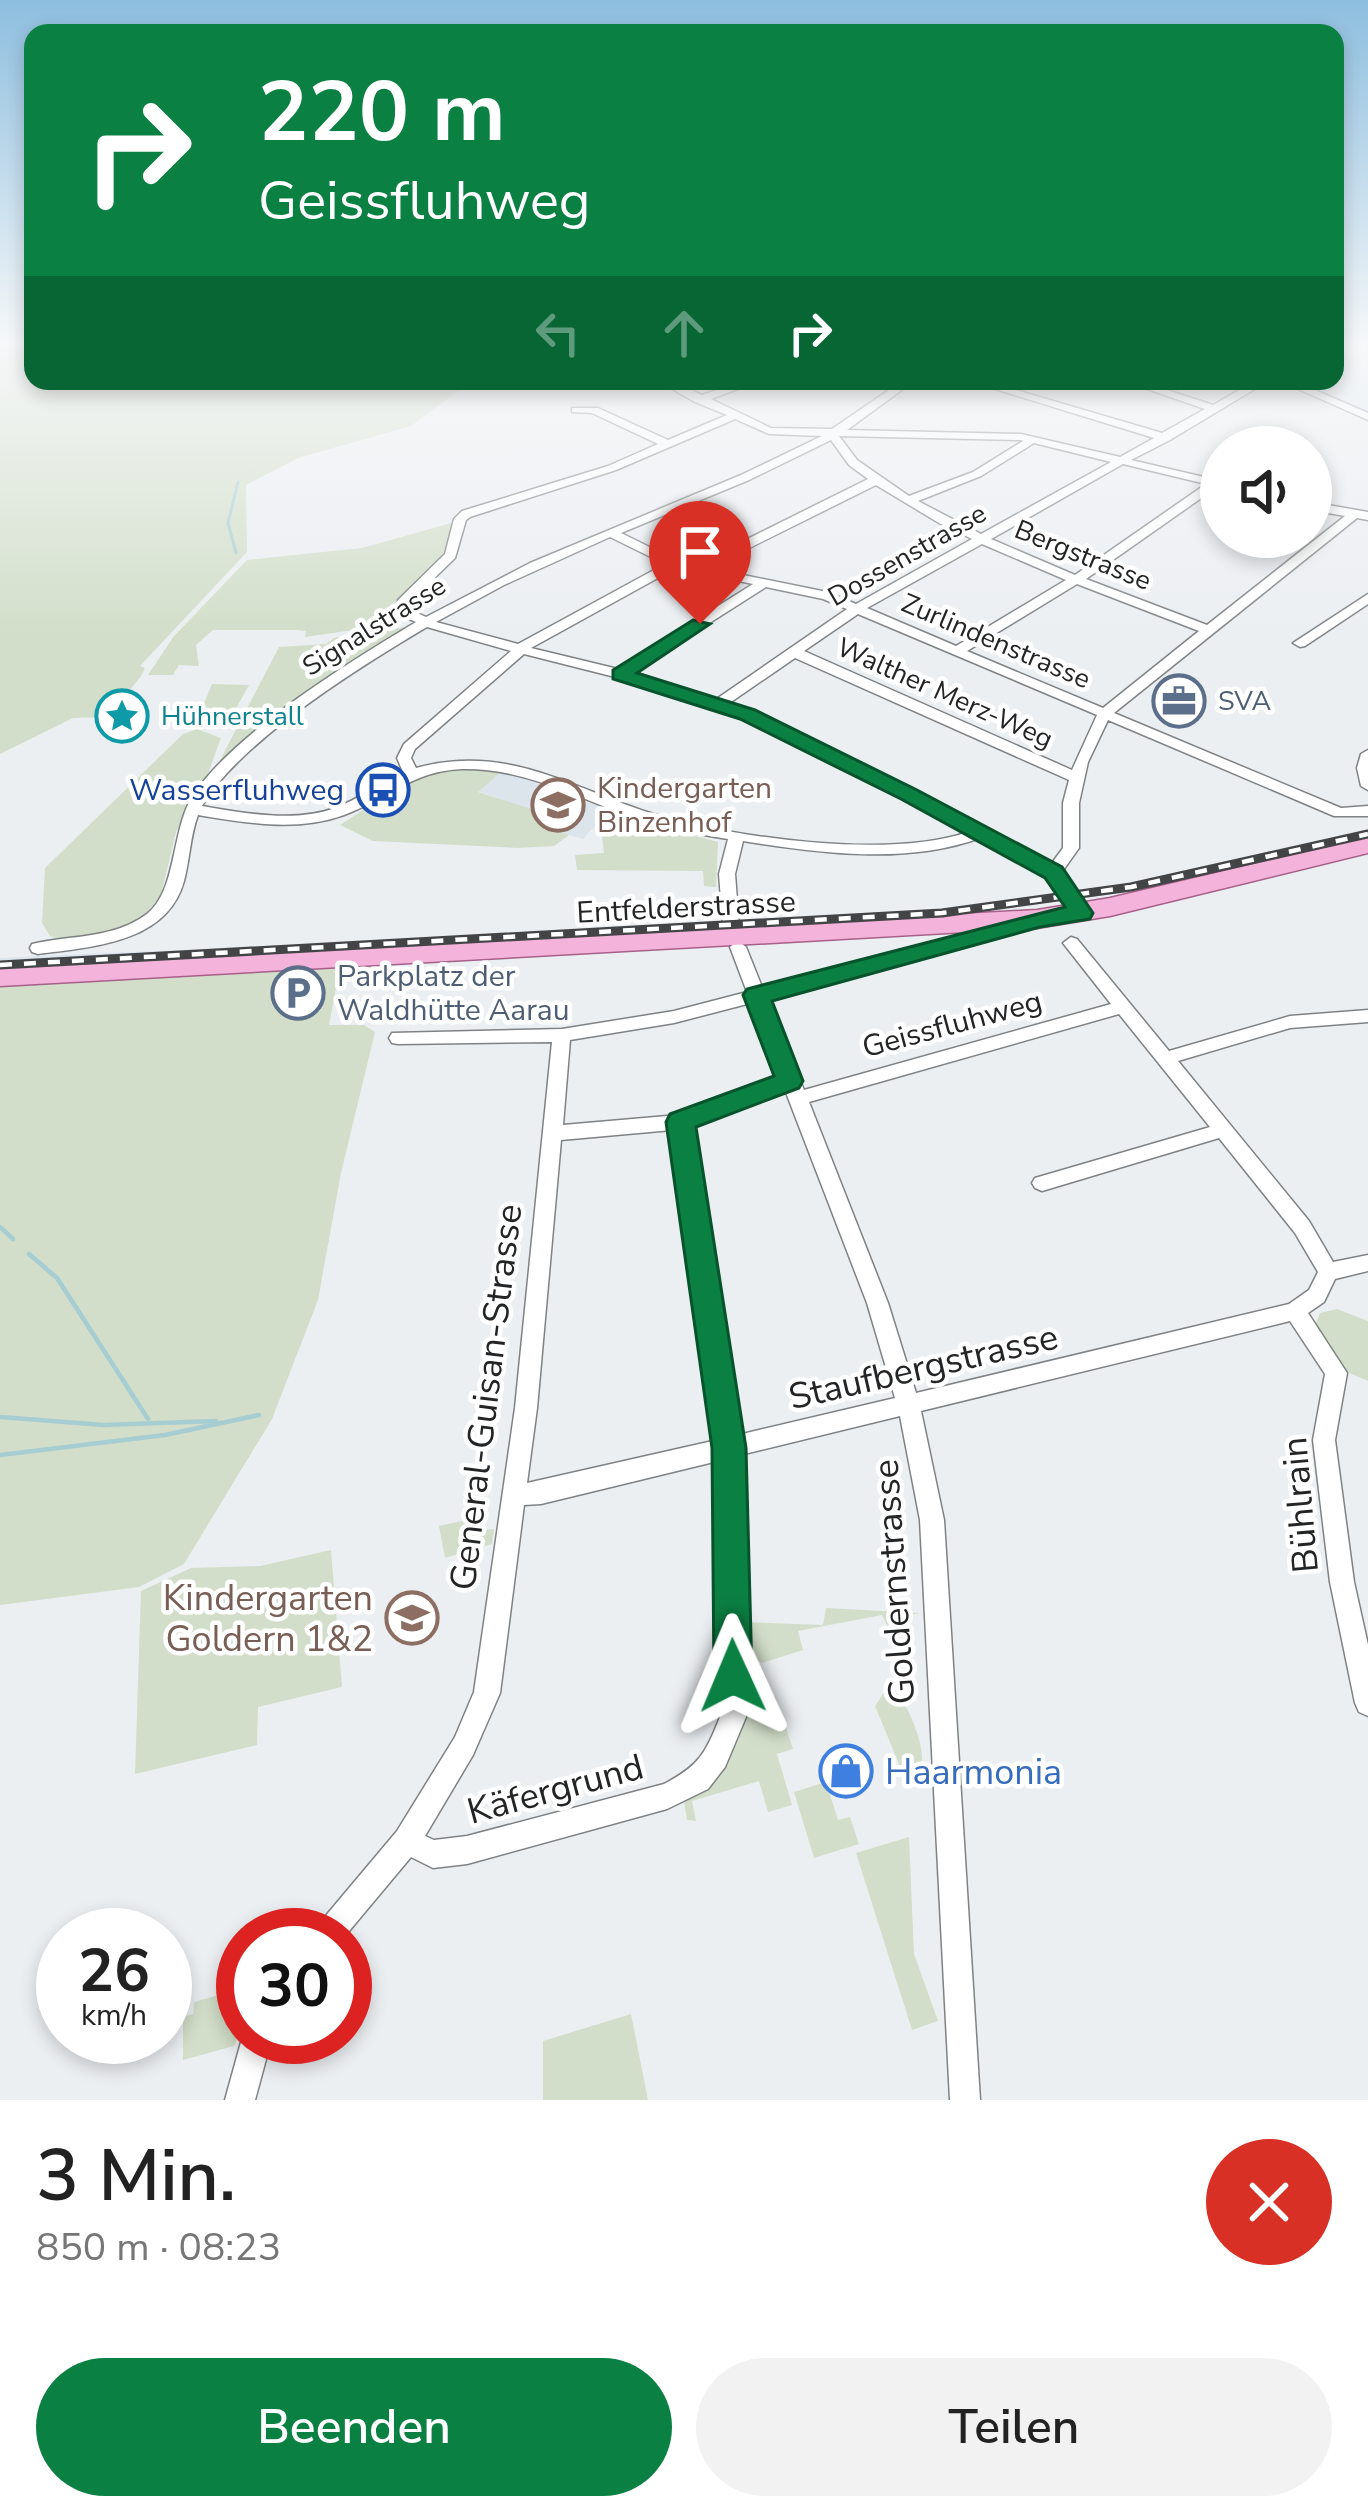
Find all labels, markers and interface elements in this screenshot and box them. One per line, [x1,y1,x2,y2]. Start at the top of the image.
text: 220 m [258,55,506,170]
icon: right [60,72,216,228]
text: Geissfluhweg [258,164,590,238]
icon: left [525,300,591,366]
icon: ahead [651,300,717,366]
icon: right [777,300,843,366]
map controls [1200,426,1332,558]
button: sound [1200,426,1332,558]
street label: Dossenstrasse [821,495,993,616]
pin [649,501,751,624]
street label: Bergstrasse [1009,511,1157,600]
icon: arrive [667,519,733,585]
street label: Signalstrasse [295,568,453,685]
street label: Zurlindenstrasse [896,585,1096,698]
street label: Walther Merz-Weg [831,629,1059,758]
office icon: SVA [1151,673,1207,729]
place label: SVA [1218,683,1271,720]
place icon: Hühnerstall [94,688,150,744]
place label: Hühnerstall [161,698,304,735]
bus stop icon: Wasserfluhweg [355,762,411,818]
place label: Kindergarten Binzenhof [597,768,772,843]
place label: Wasserfluhweg [129,770,344,811]
school or university icon: Kindergarten Binzenhof [530,777,586,833]
street label: Entfelderstrasse [575,881,797,934]
place label: Parkplatz der Waldhütte Aarau [337,956,570,1031]
parking icon: Parkplatz der Waldhütte Aarau [270,965,326,1021]
street label: Geissfluhweg [858,981,1047,1068]
street label: General-Guisan-Strasse [438,1201,534,1593]
street label: Staufbergstrasse [784,1313,1063,1422]
street label: Bühlrain [1270,1435,1331,1575]
street label: Goldernstrasse [861,1458,927,1706]
place label: Kindergarten Goldern 1&2 [163,1574,373,1664]
school or university icon: Kindergarten Goldern 1&2 [384,1590,440,1646]
position arrow [670,1613,796,1739]
street label: Käfergrund [462,1742,649,1836]
shop icon: Haarmonia [818,1743,874,1799]
place label: Haarmonia [885,1748,1062,1797]
speed limit sign: 30 [216,1908,372,2064]
text: 26 [78,1930,150,2012]
text: km/h [81,1995,147,2036]
text: 3 Min. [36,2127,236,2225]
button: close [1206,2139,1332,2265]
text: 850 m · 08:23 [36,2221,281,2274]
button: Beenden [36,2358,672,2496]
button: Teilen [696,2358,1332,2496]

